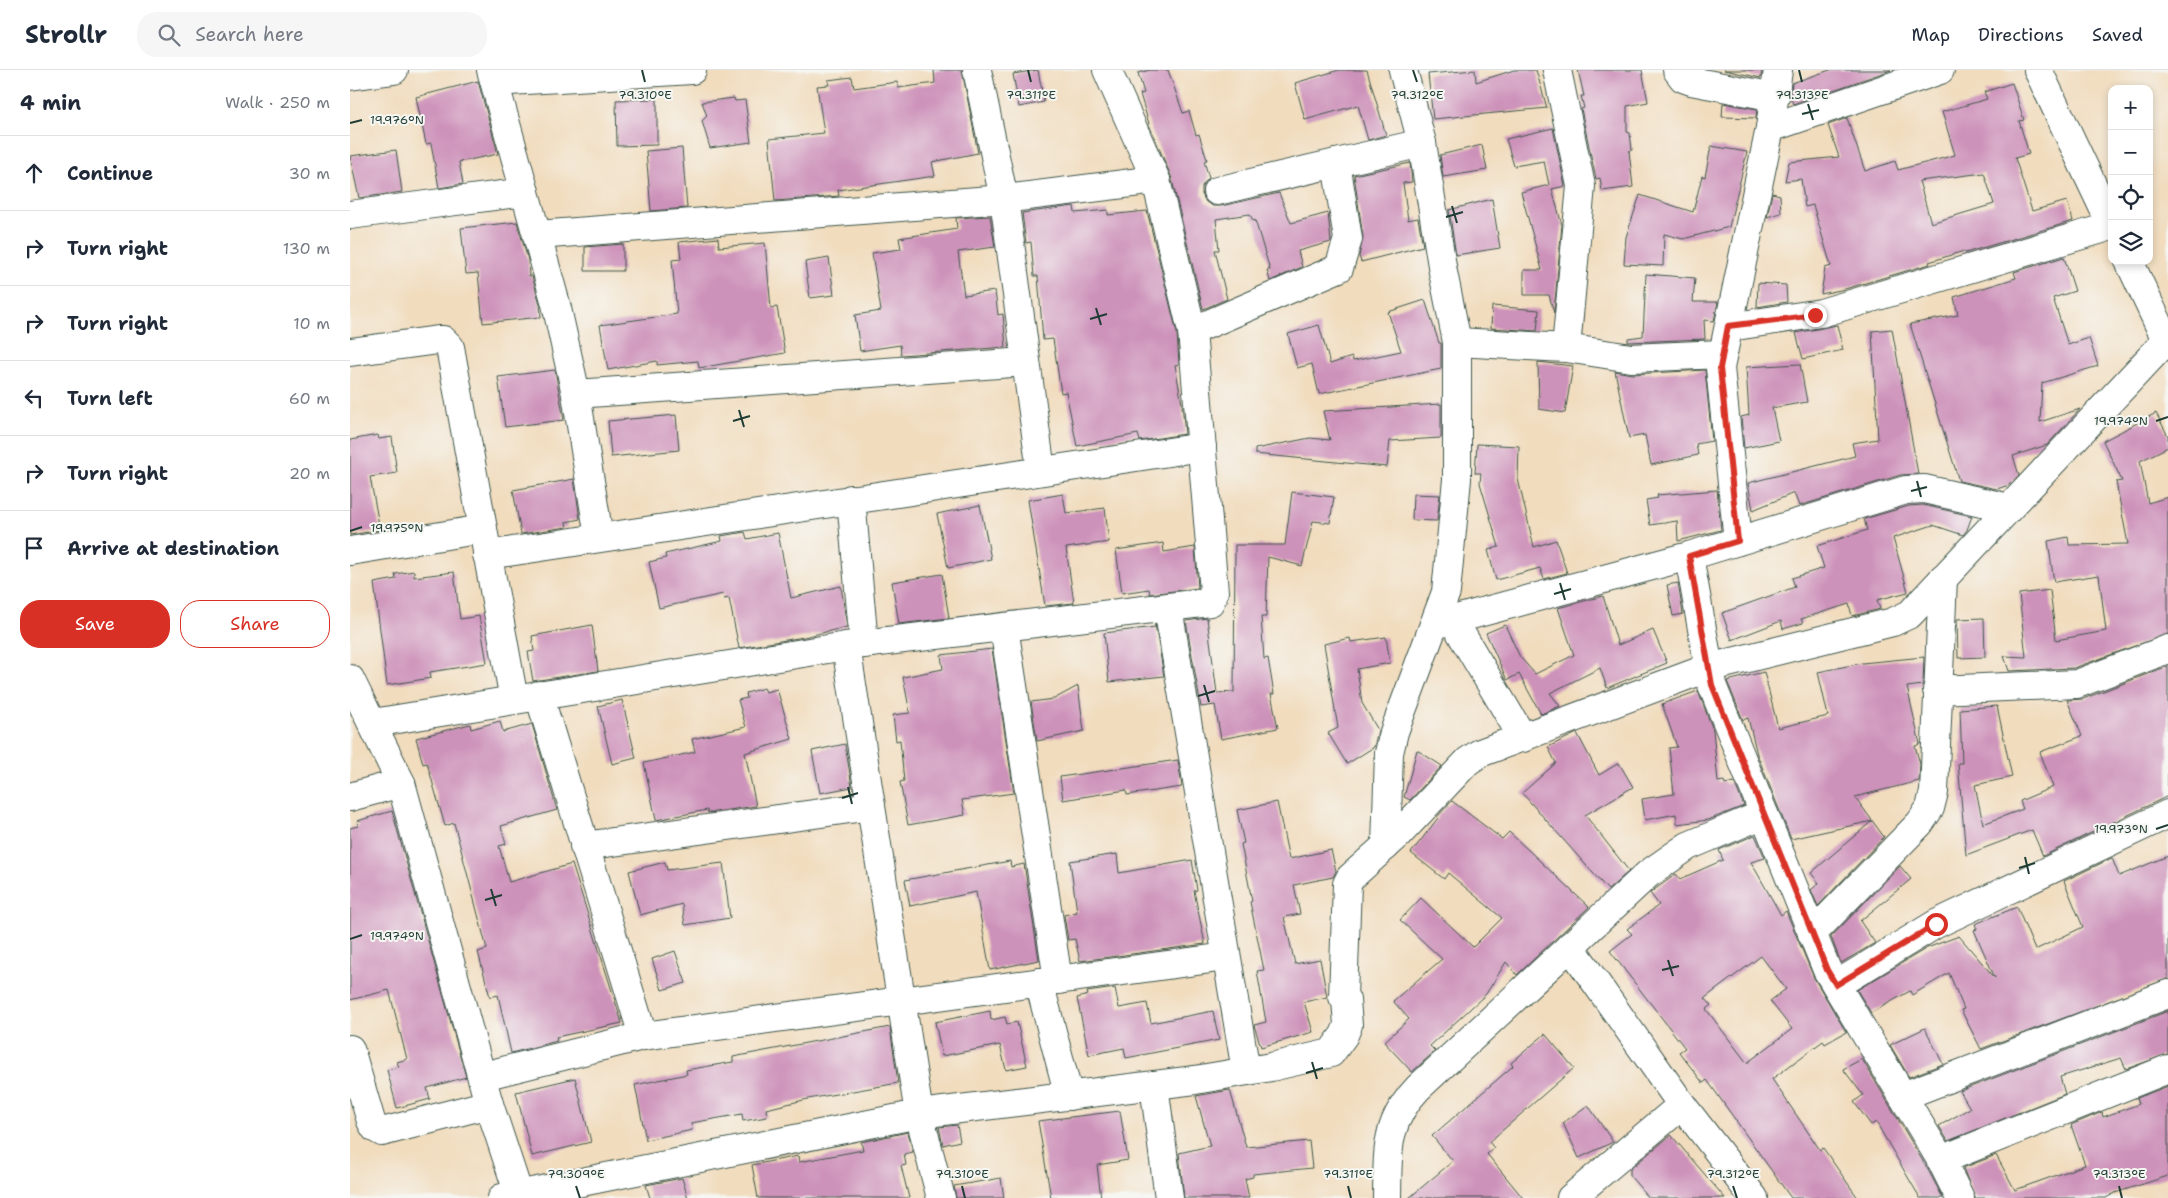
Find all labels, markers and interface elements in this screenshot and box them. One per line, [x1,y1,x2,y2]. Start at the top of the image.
search box [137,12,487,57]
text: Strollr [25,19,107,51]
icon: search [155,21,183,49]
text: Search here [195,22,304,47]
text: Map [1912,23,1950,47]
text: Directions [1978,23,2064,47]
text: Saved [2092,23,2143,47]
map controls [2108,85,2153,265]
button: + [2108,85,2153,130]
text: 79.310°E [618,87,672,103]
text: 79.311°E [1006,87,1056,103]
text: 79.312°E [1390,87,1444,103]
text: 79.313°E [1775,87,1829,103]
text: 4 min [20,89,81,117]
text: Walk · 250 m [225,92,330,113]
text: 19.976°N [370,112,424,128]
button: − [2108,130,2153,175]
icon: ahead [20,159,48,187]
text: Continue [67,161,153,186]
text: 30 m [289,163,330,184]
button: locate [2108,175,2153,220]
button: layers [2108,220,2153,265]
icon: right [20,234,48,262]
text: Turn right [67,236,168,261]
text: 130 m [283,238,330,259]
route end [1804,304,1827,327]
icon: right [20,309,48,337]
text: Turn right [67,311,168,336]
text: 10 m [293,313,330,334]
icon: left [20,384,48,412]
text: Turn left [67,386,153,411]
text: 60 m [289,388,330,409]
text: 19.974°N [2094,413,2148,429]
icon: right [20,459,48,487]
text: Turn right [67,461,168,486]
text: 20 m [289,463,330,484]
text: 19.975°N [371,520,424,536]
icon: arrive [20,534,48,562]
text: Arrive at destination [67,536,279,561]
button: Save [20,600,170,648]
button: Share [180,600,330,648]
text: 19.973°N [2094,821,2148,837]
route start [1925,913,1948,936]
text: 19.974°N [370,928,424,944]
text: 79.309°E [547,1166,605,1182]
text: 79.310°E [935,1166,989,1182]
text: 79.311°E [1323,1166,1373,1182]
text: 79.312°E [1706,1166,1760,1182]
text: 79.313°E [2092,1166,2146,1182]

